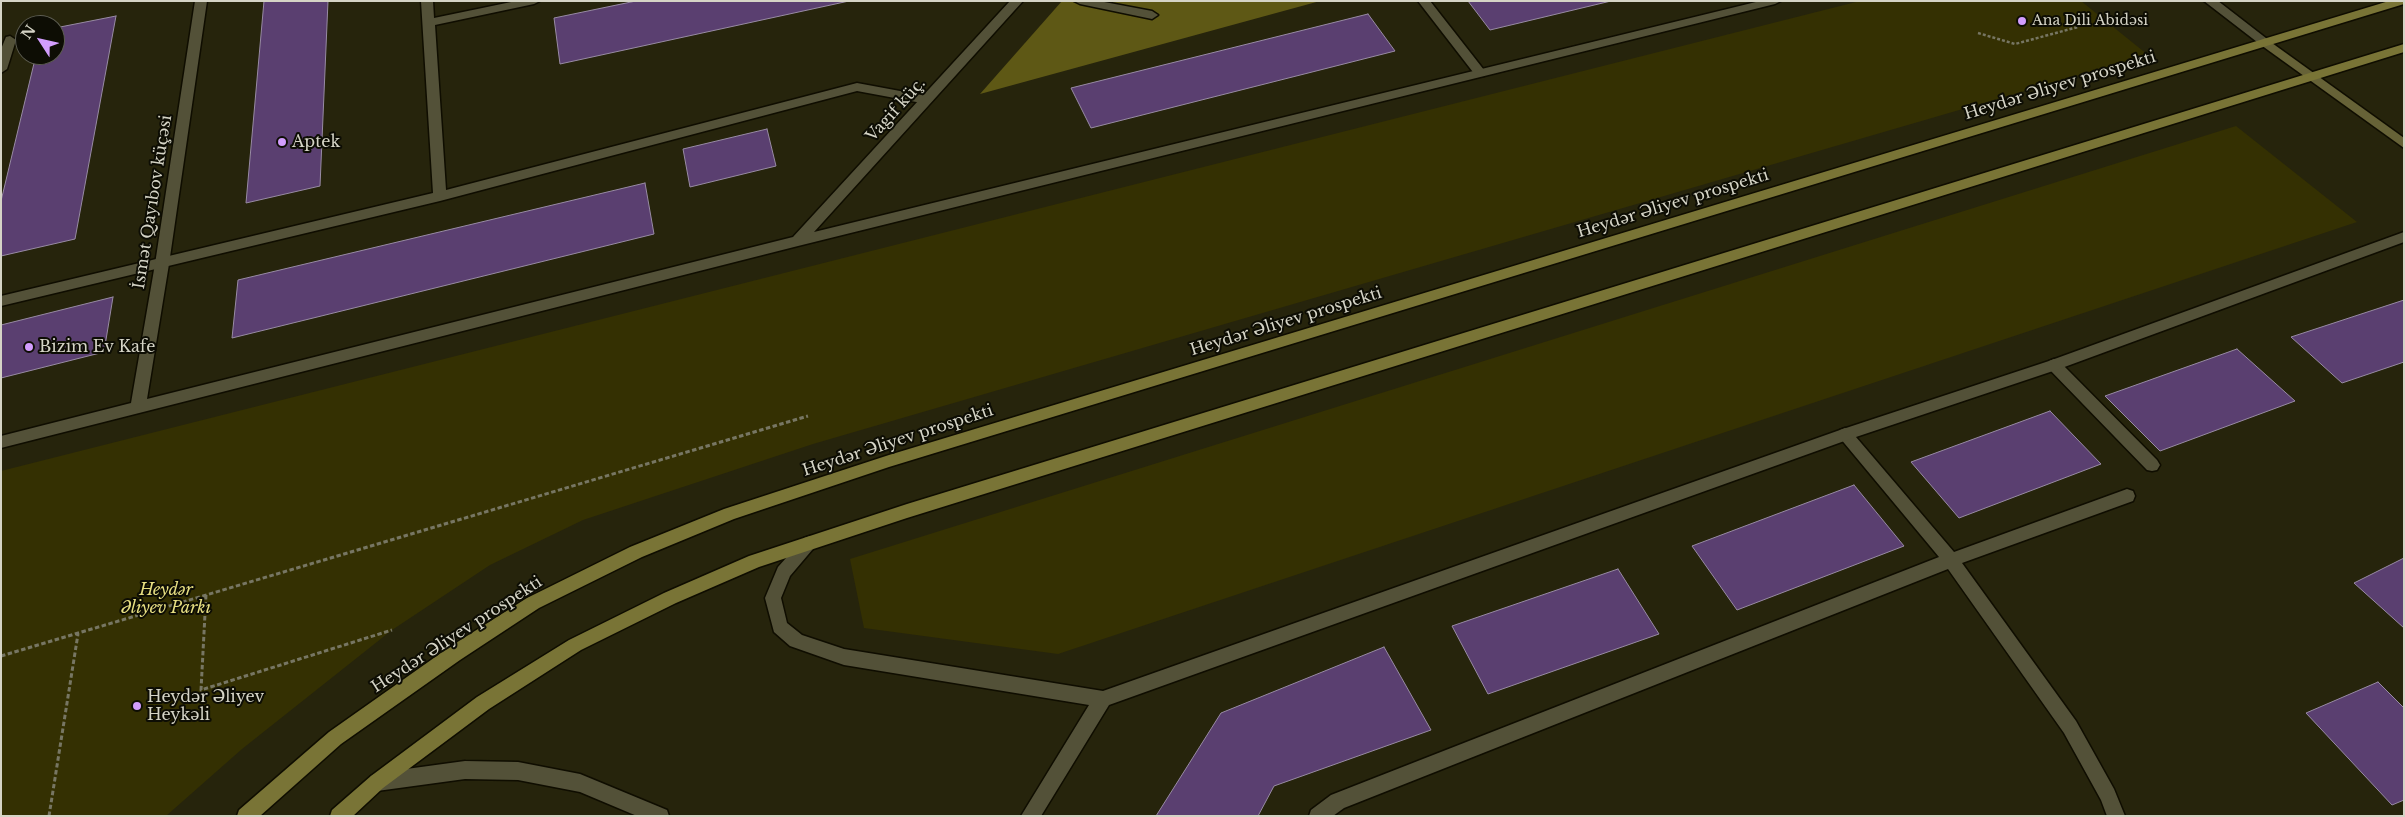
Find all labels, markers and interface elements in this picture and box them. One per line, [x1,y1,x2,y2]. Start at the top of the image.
place label: Ana Dili Abidəsi [2032,13,2148,29]
north arrow [15,15,65,65]
marker: Ana Dili Abidəsi [2016,15,2028,27]
text: N [17,21,40,43]
street label: Heydər Əliyev prospekti [1962,48,2158,124]
street label: Vagif küç. [862,74,930,146]
street label: İsmət Qayıbov küçəsi [130,114,176,290]
place label: Aptek [292,132,340,152]
marker: Aptek [276,136,288,148]
street label: Heydər Əliyev prospekti [1575,166,1771,242]
street label: Heydər Əliyev prospekti [1188,284,1384,360]
place label: Bizim Ev Kafe [39,337,155,357]
marker: Bizim Ev Kafe [23,341,35,353]
street label: Heydər Əliyev prospekti [800,401,996,481]
street label: Heydər Əliyev prospekti [368,573,546,697]
park label: Heydər Əliyev Parkı [121,580,211,618]
place label: Heydər Əliyev Heykəli [147,687,264,725]
marker: Heydər Əliyev Heykəli [131,700,143,712]

